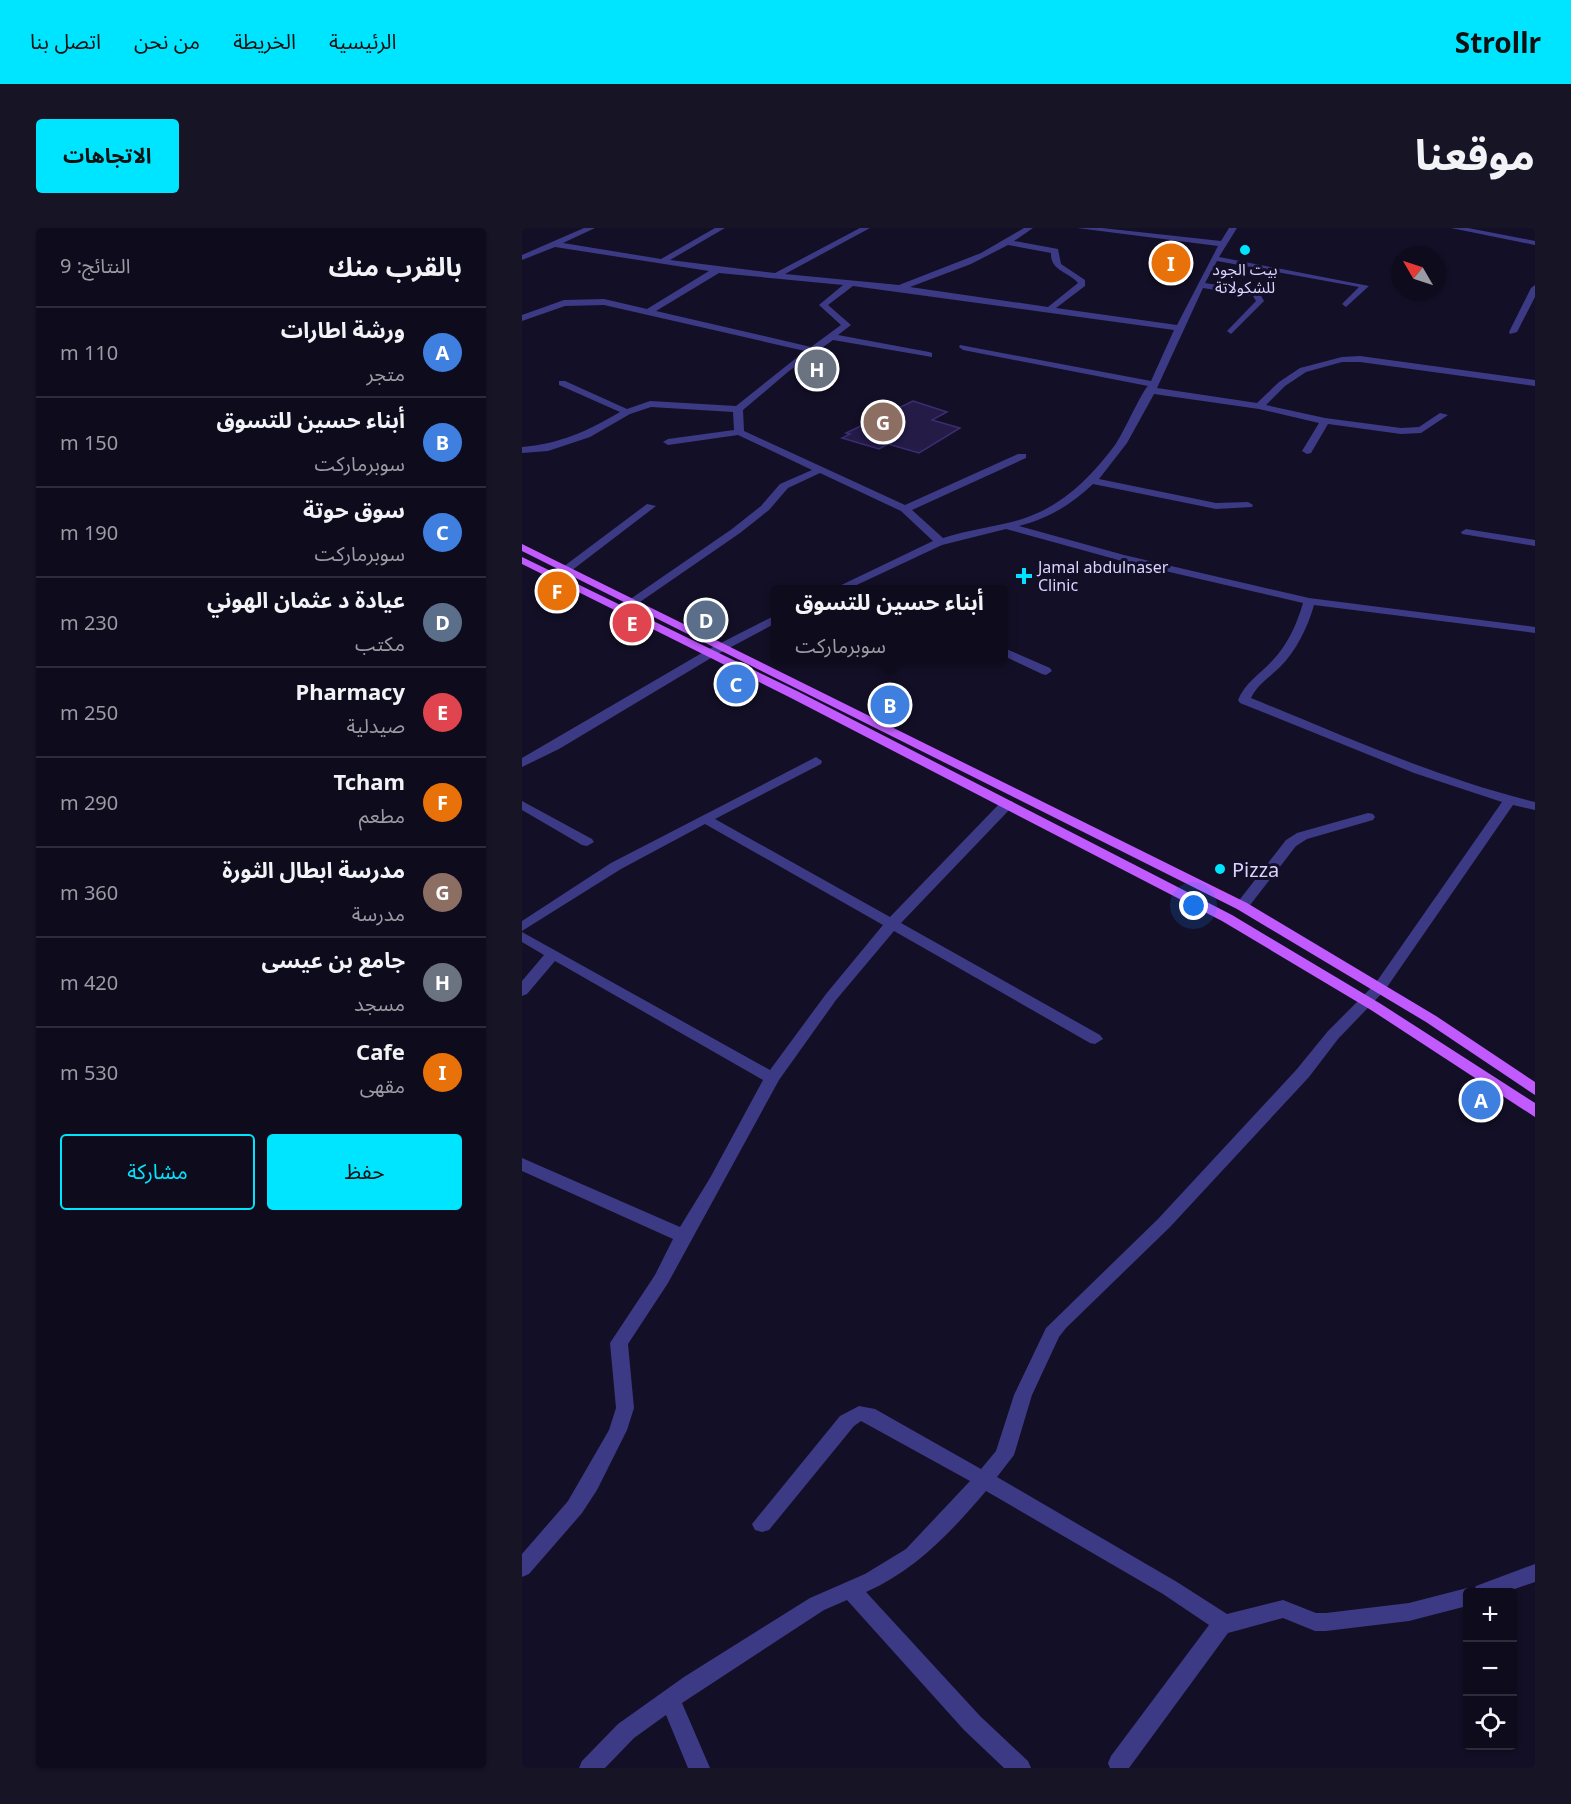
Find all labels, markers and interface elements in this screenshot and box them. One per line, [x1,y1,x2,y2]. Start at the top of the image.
text: Strollr [1455,23,1541,61]
text: اتصل بنا [30,27,101,55]
text: من نحن [134,27,200,55]
text: الخريطة [233,27,296,55]
text: الرئيسية [329,27,397,55]
button: الاتجاهات [36,119,179,193]
text: موقعنا [1415,125,1535,182]
pin: I [1152,240,1190,285]
marker: بيت الجود للشكولاتة [1238,243,1252,257]
north arrow [1391,246,1445,300]
text: بالقرب منك [328,248,462,284]
text: النتائج: 9 [60,252,130,279]
place label: بيت الجود للشكولاتة [1212,258,1278,298]
text: ورشة اطارات [281,314,405,344]
text: 110 m [60,339,118,366]
text: A [436,339,449,366]
pin: H [798,346,836,392]
text: متجر [366,360,405,387]
pin: G [864,400,902,444]
text: أبناء حسين للتسوق [217,404,405,434]
text: 150 m [60,429,118,456]
text: B [436,429,449,456]
text: سوبرماركت [314,450,405,477]
text: سوق حوتة [303,494,405,524]
text: 190 m [60,519,118,546]
text: C [436,519,449,546]
text: سوبرماركت [314,540,405,567]
place label: Jamal abdulnaser Clinic [1036,556,1169,596]
marker: Jamal abdulnaser Clinic [1015,567,1033,585]
pin: F [537,568,576,614]
text: عيادة د عثمان الهوني [207,584,405,614]
popup [771,585,1008,663]
text: أبناء حسين للتسوق [795,586,984,616]
pin: D [686,598,726,642]
pin: E [612,600,652,646]
text: 230 m [60,609,118,636]
text: D [435,609,450,636]
text: مكتب [355,630,405,657]
text: سوبرماركت [795,632,886,659]
pin: C [716,662,756,706]
text: Pharmacy [295,676,405,706]
pin: B [870,682,910,728]
text: 250 m [60,699,118,726]
text: E [437,699,448,726]
text: صيدلية [346,712,405,739]
text: Tcham [334,766,405,796]
text: 290 m [60,789,118,816]
text: F [437,789,448,816]
text: مطعم [359,802,405,829]
text: مدرسة ابطال الثورة [222,854,405,884]
place label: Pizza [1232,856,1279,883]
marker: Pizza [1213,862,1227,876]
text: 360 m [60,879,118,906]
text: G [435,879,450,906]
your location [1179,891,1208,920]
text: مدرسة [352,900,405,927]
text: جامع بن عيسى [261,944,405,974]
text: 420 m [60,969,118,996]
text: H [435,969,450,996]
text: مسجد [354,990,405,1017]
text: Cafe [356,1036,405,1066]
text: 530 m [60,1059,118,1086]
text: I [439,1059,446,1086]
text: مقهى [360,1072,405,1099]
pin: A [1462,1078,1500,1122]
button: مشاركة [60,1134,255,1210]
button: حفظ [267,1134,462,1210]
map controls [1463,1588,1517,1750]
button: + [1463,1588,1517,1642]
button: − [1463,1642,1517,1696]
button: locate [1463,1696,1517,1750]

